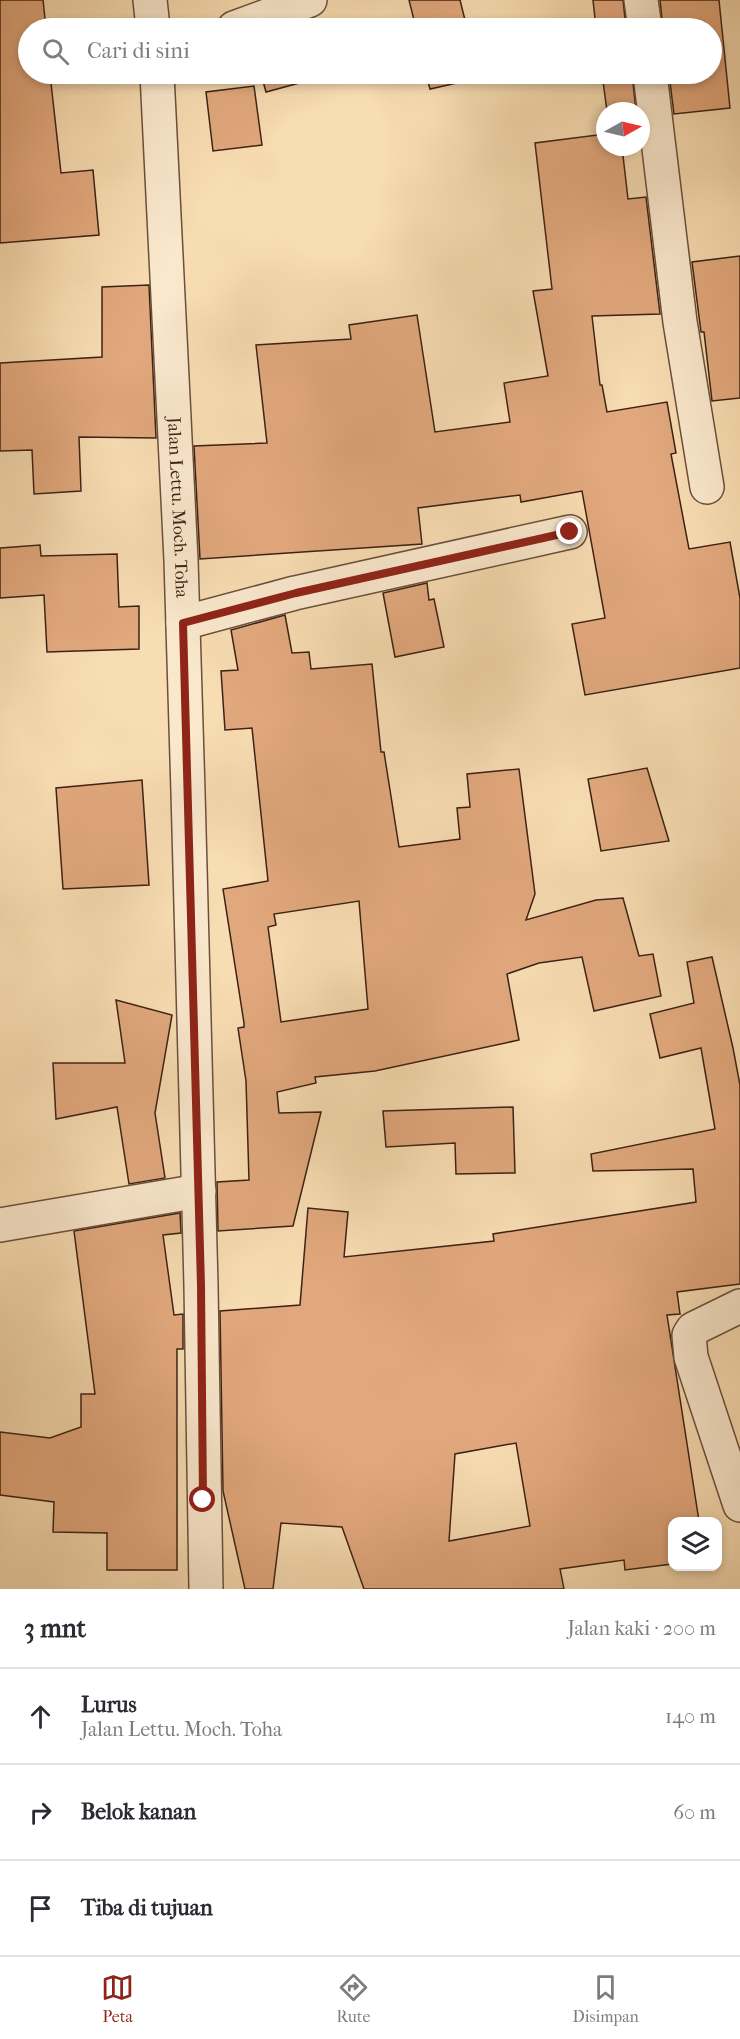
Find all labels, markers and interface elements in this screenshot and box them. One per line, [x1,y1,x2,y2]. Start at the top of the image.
search box [18,18,722,84]
icon: search [39,35,72,68]
text: Cari di sini [87,38,190,64]
north arrow [596,102,650,156]
street label: Jalan Lettu. Moch. Toha [163,414,193,599]
route end [556,518,582,544]
route start [189,1486,215,1512]
map controls [668,1517,722,1571]
button: layers [668,1517,722,1571]
text: 3 mnt [24,1613,86,1644]
text: Jalan kaki · 200 m [567,1617,716,1640]
text: Lurus [81,1692,137,1718]
icon: ahead [24,1700,57,1733]
text: 140 m [665,1705,716,1728]
text: Jalan Lettu. Moch. Toha [81,1718,282,1741]
icon: right [24,1796,57,1829]
text: Belok kanan [81,1799,196,1825]
text: 60 m [673,1801,716,1824]
icon: arrive [24,1892,57,1925]
text: Tiba di tujuan [81,1895,213,1921]
tab: Peta [101,1971,134,2026]
tab: Rute [336,1971,370,2026]
tab: Disimpan [573,1971,639,2026]

